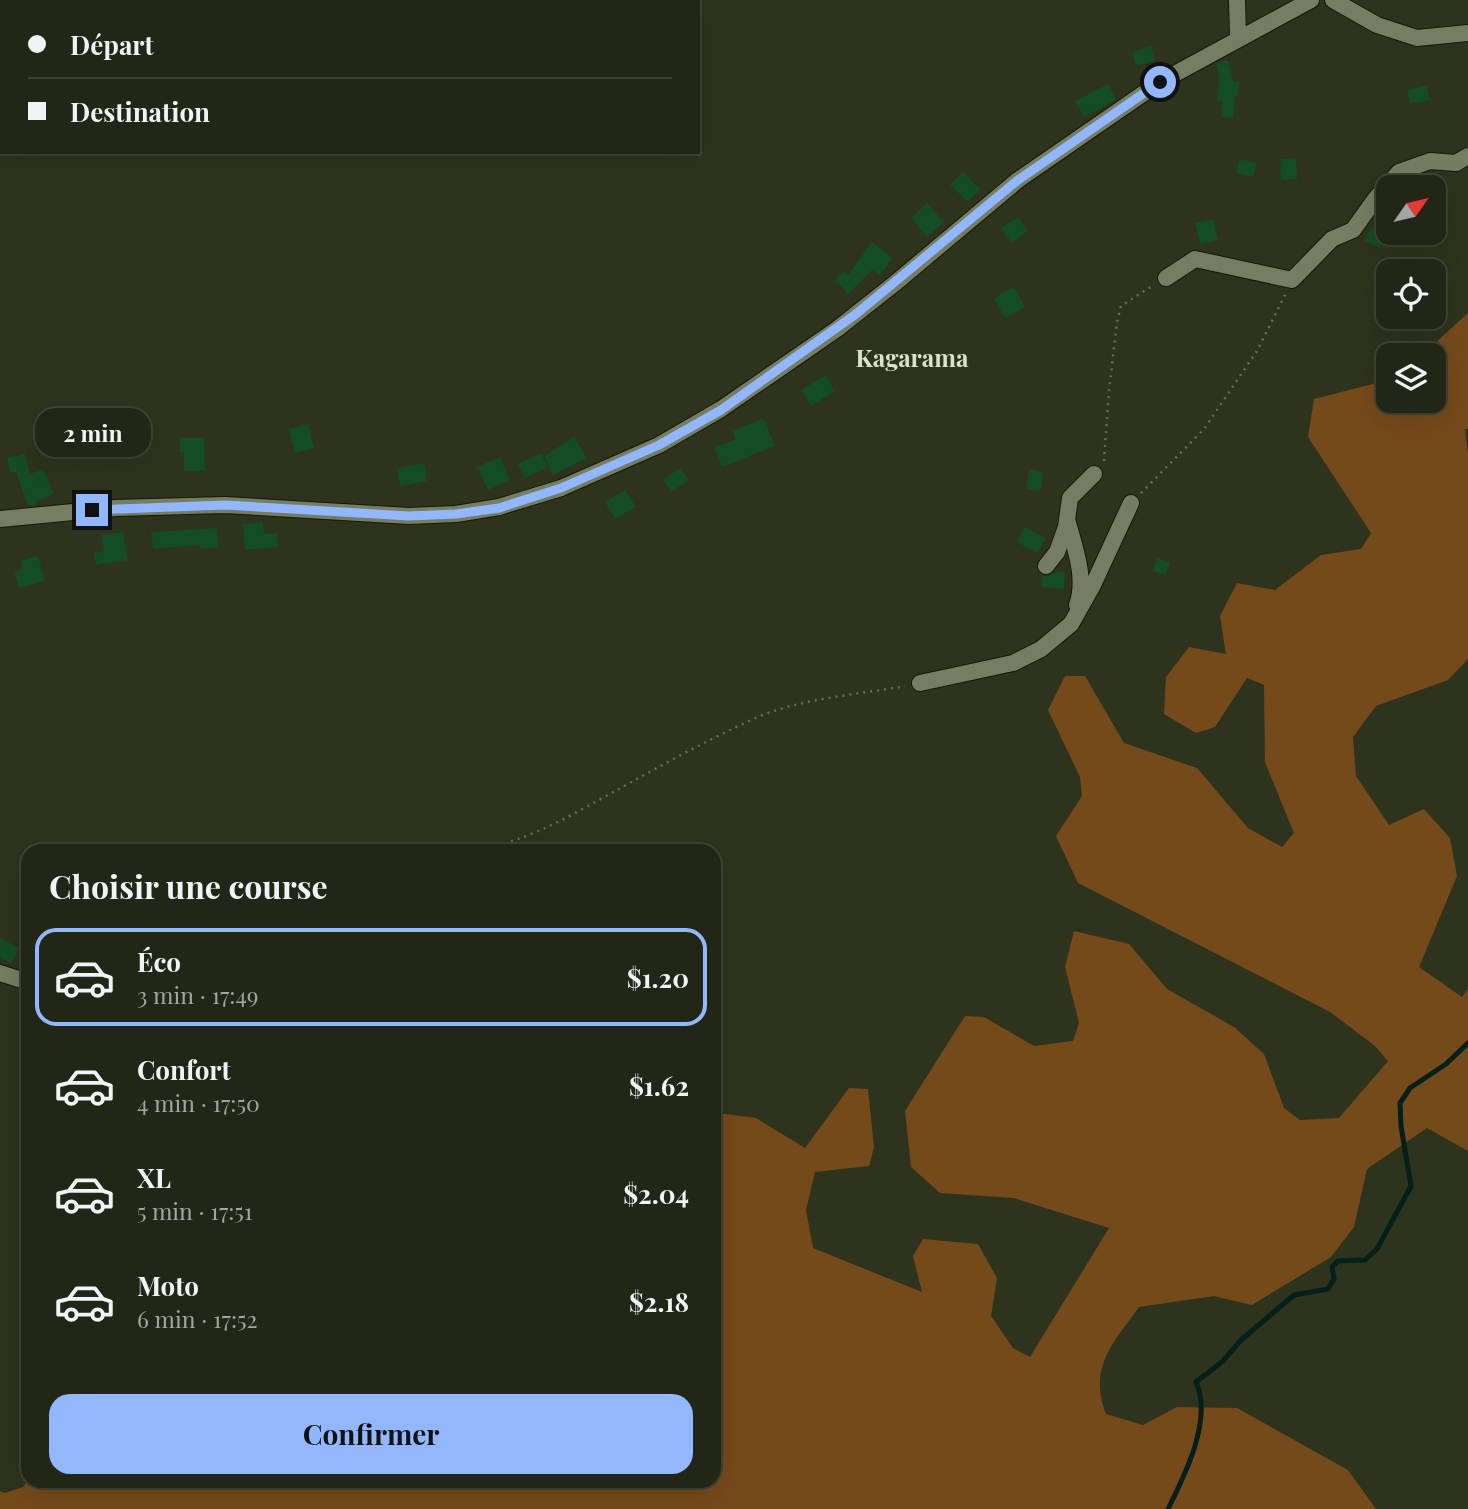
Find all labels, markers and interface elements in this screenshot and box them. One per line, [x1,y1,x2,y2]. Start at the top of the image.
text: Départ [70,27,154,62]
route start [1144,66,1176,98]
text: Destination [70,94,210,129]
north arrow [1376,175,1446,245]
map controls [1376,175,1446,413]
button: locate [1376,259,1446,329]
district label: Kagarama [856,341,969,373]
button: layers [1376,343,1446,413]
callout: 2 min [34,408,150,458]
text: 2 min [63,417,123,448]
route end [76,494,108,526]
text: Choisir une course [49,864,328,907]
text: Éco [137,944,181,979]
icon: car [53,946,116,1009]
text: $1.20 [627,960,689,995]
text: 3 min · 17:49 [137,979,259,1010]
text: Confort [137,1052,231,1087]
icon: car [53,1054,116,1117]
text: $1.62 [629,1068,689,1103]
text: 4 min · 17:50 [137,1087,260,1118]
text: XL [137,1160,171,1195]
icon: car [53,1162,116,1225]
text: $2.04 [623,1176,689,1211]
text: 5 min · 17:51 [137,1195,252,1226]
text: Moto [137,1268,199,1303]
icon: car [53,1270,116,1333]
text: $2.18 [629,1284,689,1319]
text: 6 min · 17:52 [137,1303,258,1334]
button: Confirmer [49,1394,693,1474]

